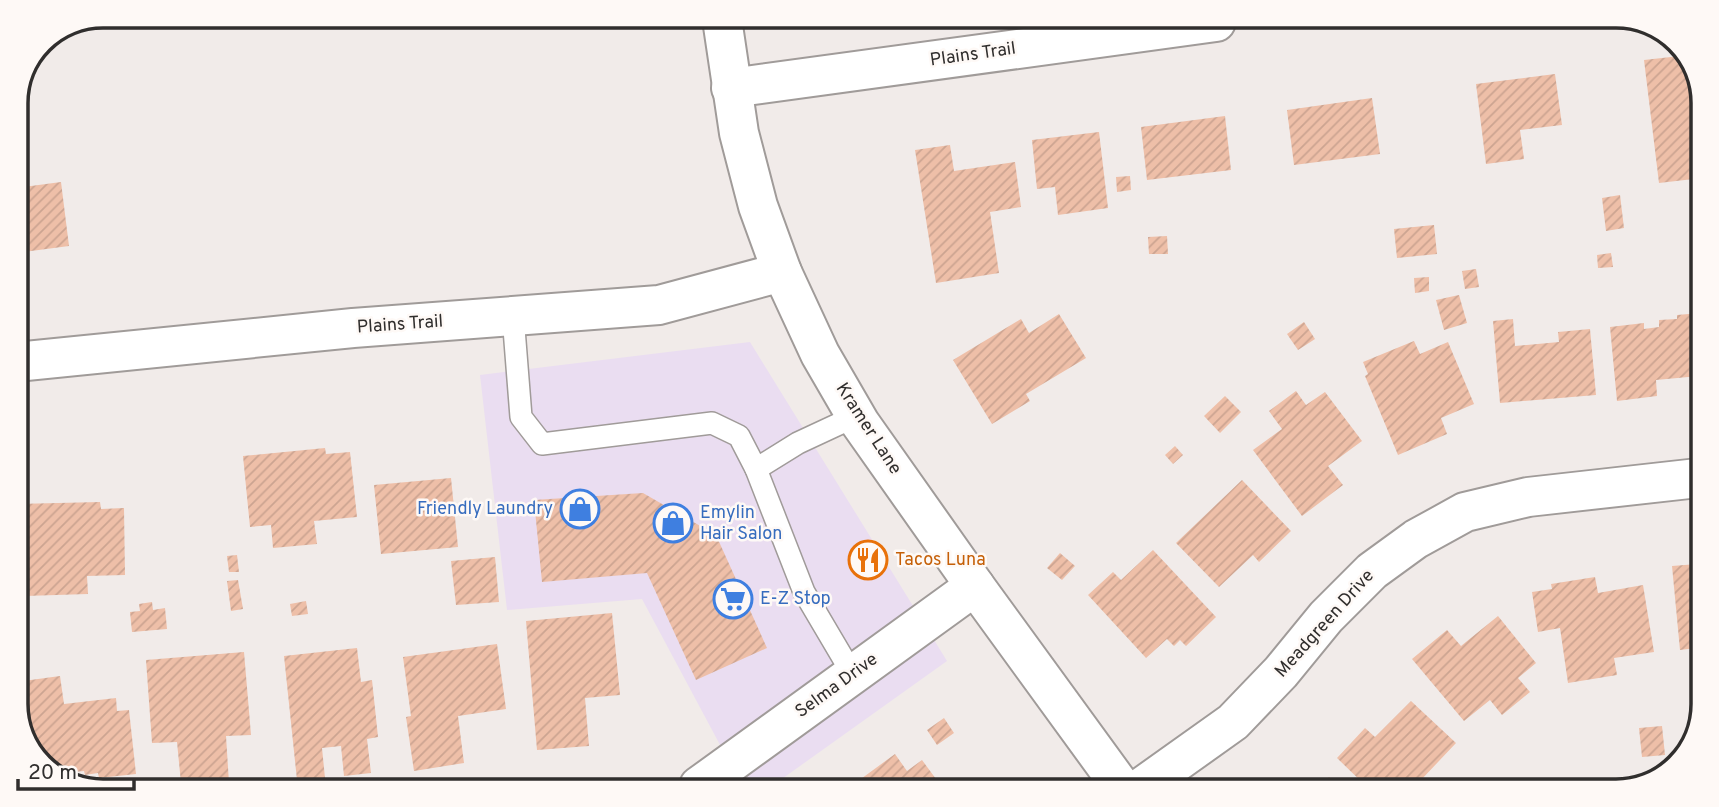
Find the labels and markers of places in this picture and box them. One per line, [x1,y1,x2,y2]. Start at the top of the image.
shop icon: Friendly Laundry [559,488,601,530]
place label: Friendly Laundry [417,498,553,521]
shop icon: Emylin Hair Salon [652,502,694,544]
place label: Emylin Hair Salon [700,502,782,546]
restaurant icon: Tacos Luna [847,539,889,581]
place label: Tacos Luna [895,549,986,572]
supermarket icon: E-Z Stop [712,578,754,620]
place label: E-Z Stop [760,588,831,611]

